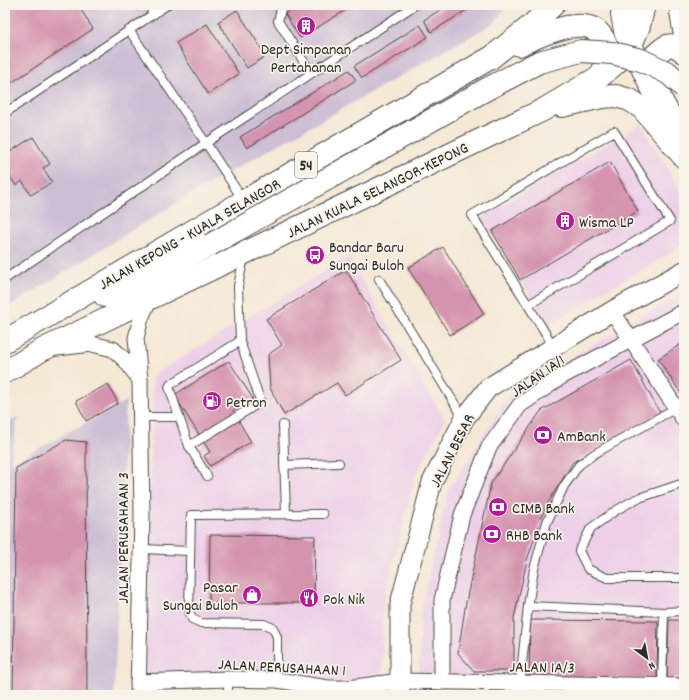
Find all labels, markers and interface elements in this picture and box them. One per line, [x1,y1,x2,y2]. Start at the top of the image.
building icon: Dept Simpanan Pertahanan [295,15,317,37]
place label: Dept Simpanan Pertahanan [261,39,351,80]
street label: JALAN KUALA SELANGOR-KEPONG [283,137,473,245]
road number: 54 [295,152,317,178]
street label: JALAN KEPONG - KUALA SELANGOR [95,173,286,297]
building icon: Wisma LP [554,210,576,232]
place label: Wisma LP [579,212,634,235]
place label: Bandar Baru Sungai Buloh [329,237,404,278]
bus stop icon: Bandar Baru Sungai Buloh [304,244,326,266]
street label: JALAN 1A/1 [507,350,570,404]
fuel station icon: Petron [201,390,223,412]
place label: Petron [226,392,267,415]
street label: JALAN BESAR [425,410,482,492]
bank icon: AmBank [532,424,554,446]
place label: AmBank [557,426,606,449]
street label: JALAN PERUSAHAAN 3 [113,472,136,604]
bank icon: CIMB Bank [487,496,509,518]
place label: CIMB Bank [512,498,575,521]
bank icon: RHB Bank [481,523,503,545]
place label: RHB Bank [506,525,562,548]
place label: Pasar Sungai Buloh [163,577,238,618]
shop icon: Pasar Sungai Buloh [241,584,263,606]
restaurant icon: Pok Nik [298,587,320,609]
place label: Pok Nik [323,589,365,612]
north arrow [627,638,667,678]
street label: JALAN PERUSAHAAN 1 [217,654,346,683]
street label: JALAN 1A/3 [509,656,575,681]
text: N [644,657,658,673]

